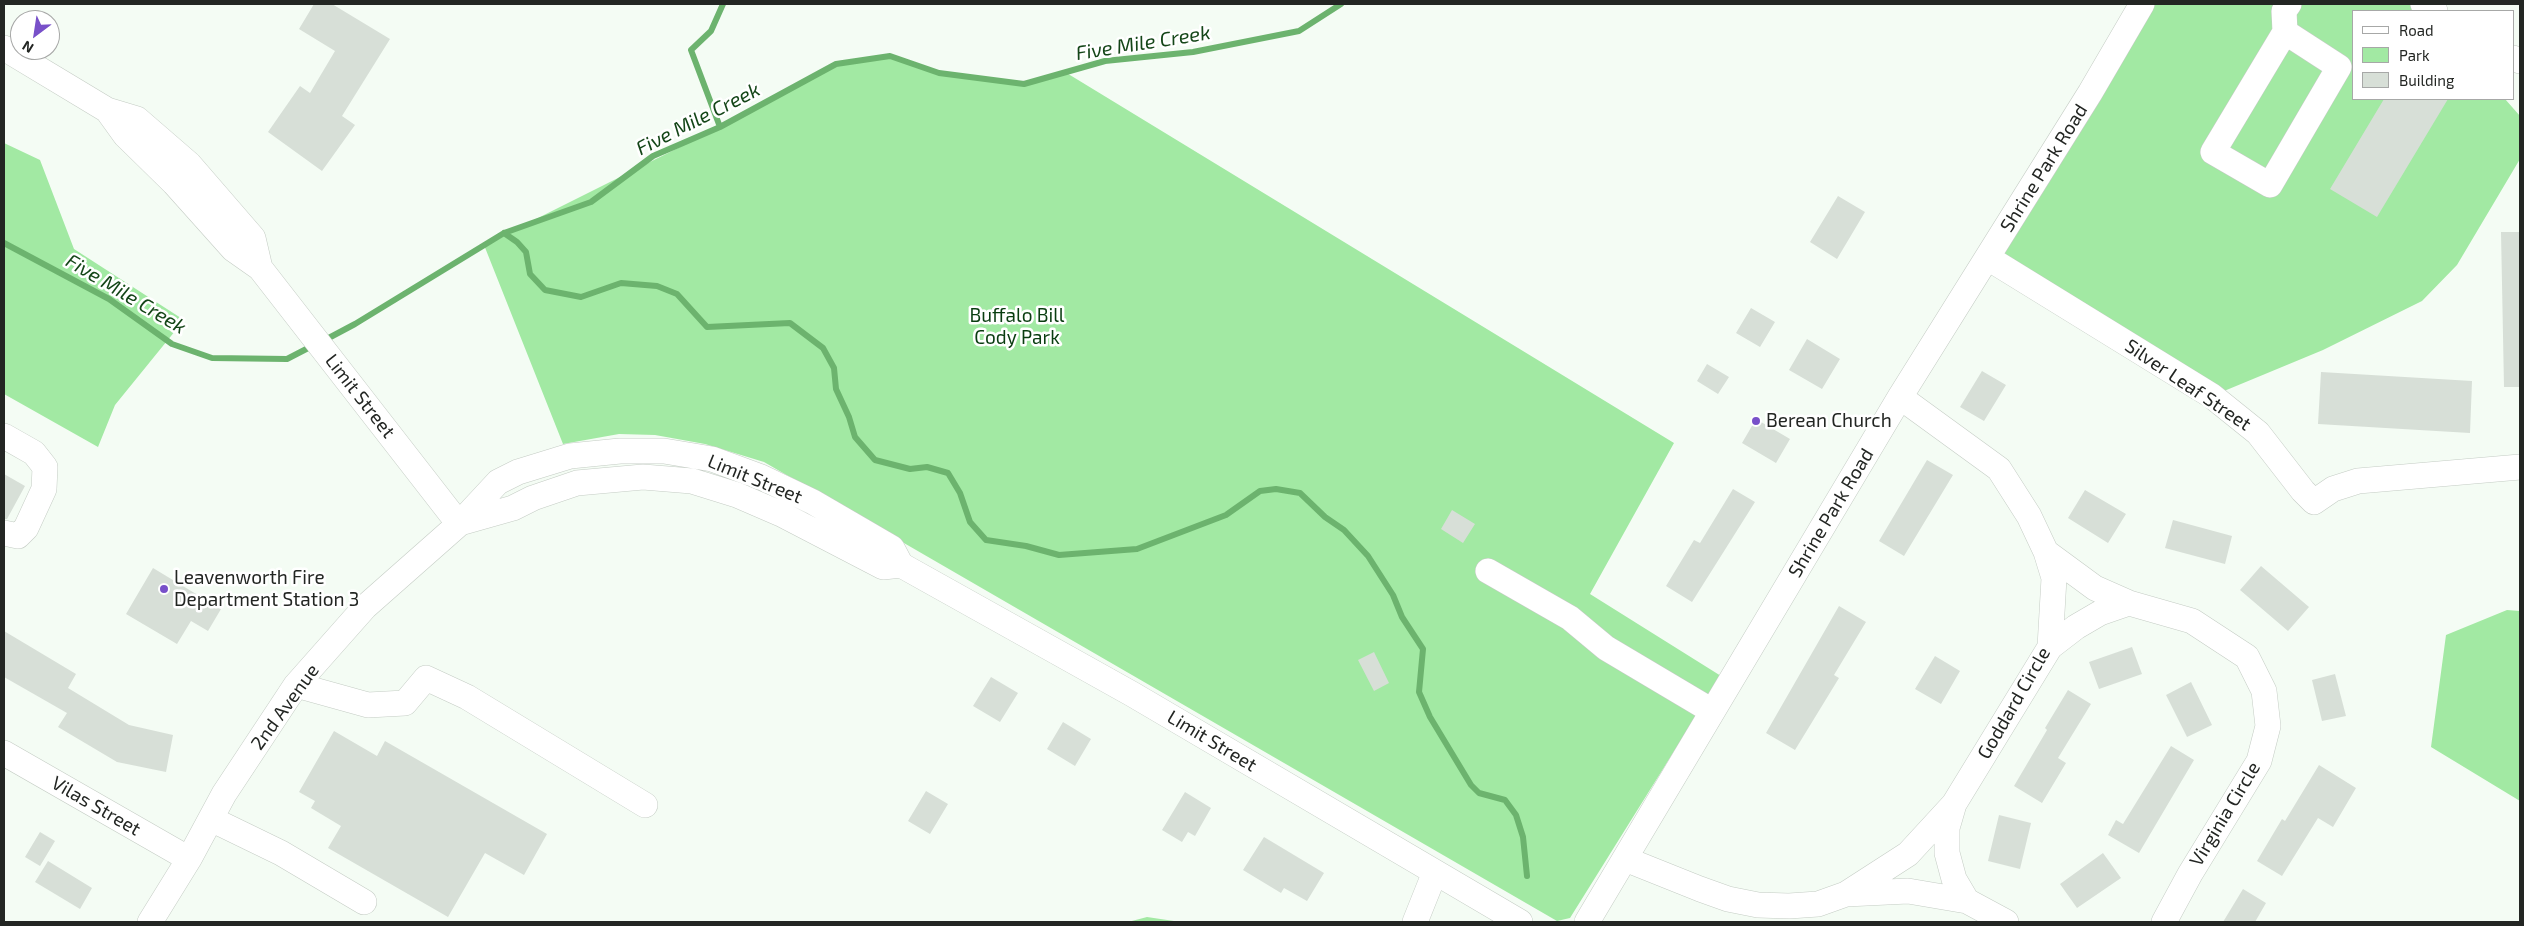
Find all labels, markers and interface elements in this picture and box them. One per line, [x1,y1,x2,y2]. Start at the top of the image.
north arrow [10,10,60,60]
legend [2352,10,2514,100]
water label: Five Mile Creek [1074,21,1212,65]
text: Road [2399,21,2434,39]
text: N [19,38,36,57]
text: Park [2399,46,2430,64]
text: Building [2399,71,2454,89]
water label: Five Mile Creek [632,77,764,161]
street label: Shrine Park Road [1996,100,2092,236]
water label: Five Mile Creek [62,249,190,339]
park label: Buffalo Bill Cody Park [970,305,1064,349]
street label: Silver Leaf Street [2121,334,2255,436]
street label: Limit Street [320,350,400,442]
place label: Berean Church [1766,410,1892,432]
marker: Berean Church [1750,415,1762,427]
street label: Shrine Park Road [1784,444,1878,582]
street label: Limit Street [704,450,806,508]
place label: Leavenworth Fire Department Station 3 [174,567,359,611]
marker: Leavenworth Fire Department Station 3 [158,583,170,595]
street label: Goddard Circle [1973,643,2055,763]
street label: 2nd Avenue [246,660,324,754]
street label: Limit Street [1163,705,1261,777]
street label: Virginia Circle [2185,758,2265,870]
street label: Vilas Street [47,771,145,841]

